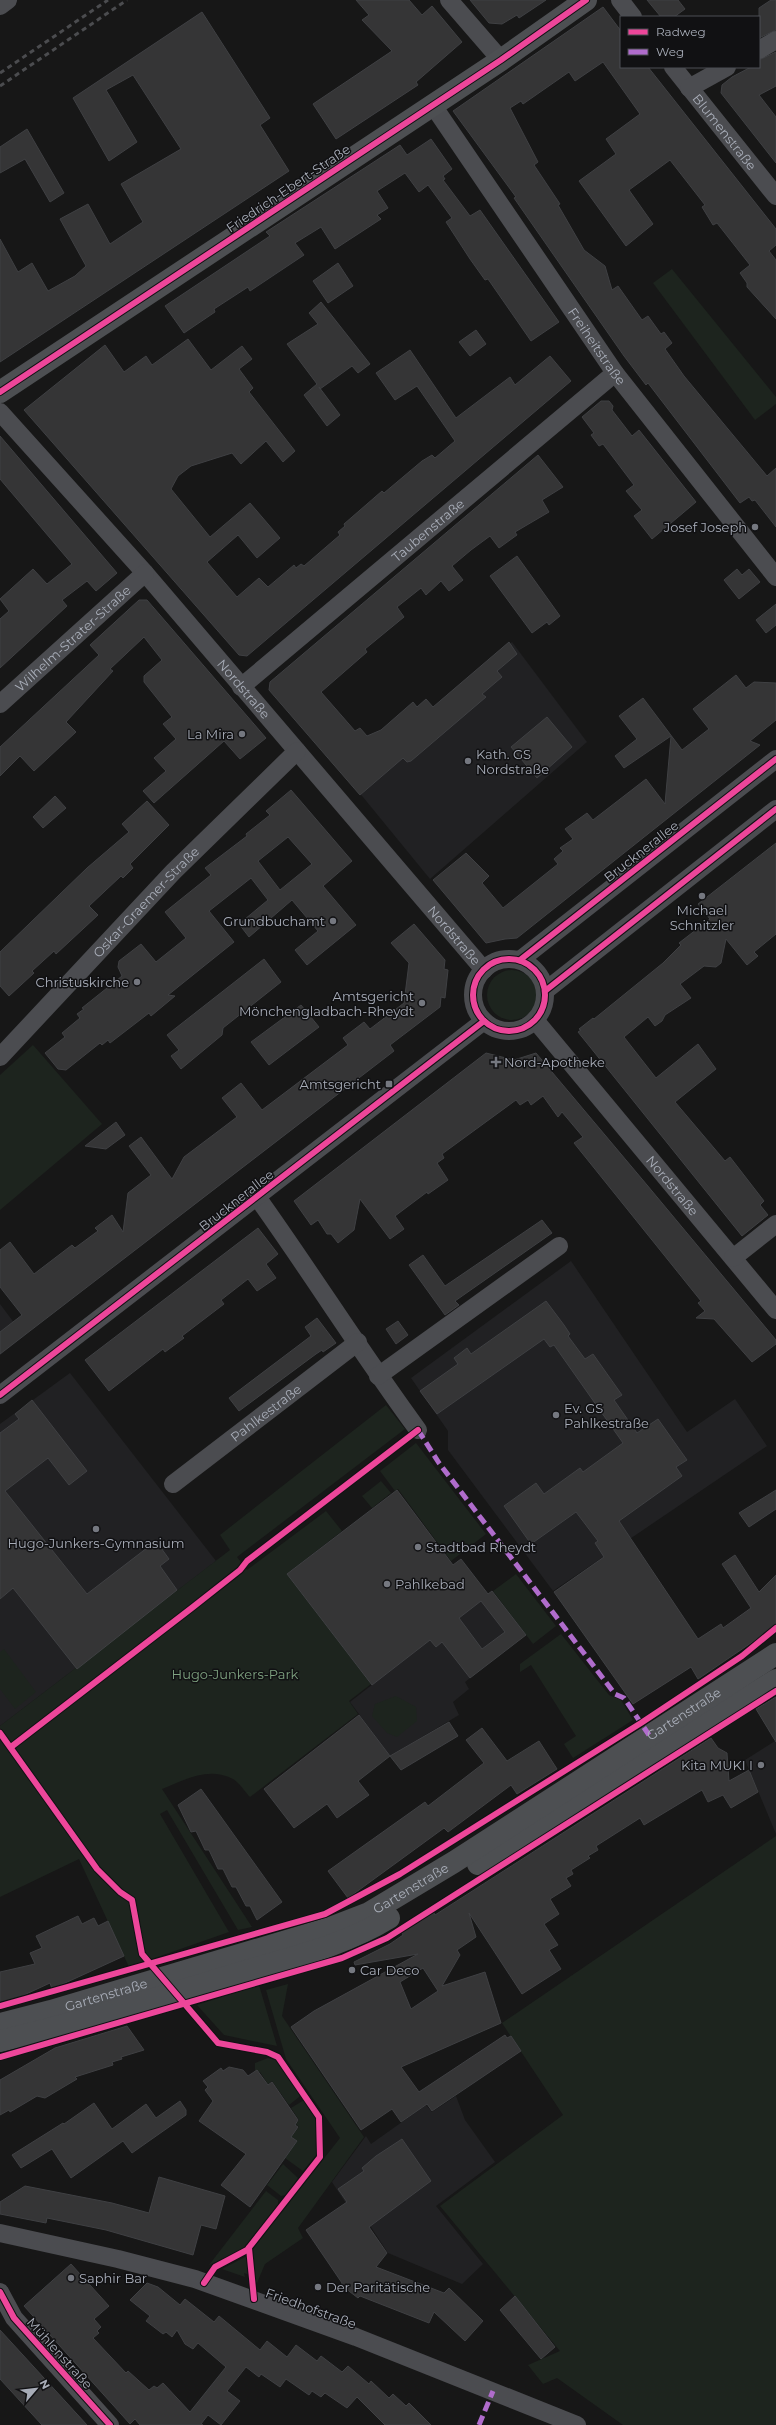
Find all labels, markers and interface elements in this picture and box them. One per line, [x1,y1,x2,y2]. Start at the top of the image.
legend [620,16,760,68]
text: Radweg [656,24,706,39]
text: Weg [656,44,684,59]
street label: Blumenstraße [690,91,760,173]
street label: Friedrich-Ebert-Straße [223,141,353,235]
street label: Freiheitstraße [565,304,629,388]
street label: Taubenstraße [388,495,467,565]
place label: Josef Joseph [663,519,747,535]
marker: Josef Joseph [750,522,760,532]
street label: Wilhelm-Strater-Straße [12,582,134,695]
street label: Nordstraße [214,656,274,722]
place label: La Mira [187,726,234,742]
marker: La Mira [237,729,247,739]
place label: Kath. GS Nordstraße [476,746,549,777]
marker: Kath. GS Nordstraße [463,756,473,766]
street label: Brucknerallee [600,817,682,885]
street label: Oskar-Graemer-Straße [90,843,202,960]
marker: Michael Schnitzler [697,891,707,901]
street label: Nordstraße [424,902,484,968]
place label: Michael Schnitzler [670,902,734,933]
place label: Grundbuchamt [223,913,325,929]
marker: Grundbuchamt [328,916,338,926]
place label: Christuskirche [36,974,129,990]
marker: Christuskirche [132,977,142,987]
place label: Amtsgericht Mönchengladbach-Rheydt [239,988,414,1019]
marker: Amtsgericht Mönchengladbach-Rheydt [417,998,427,1008]
place label: Nord-Apotheke [504,1054,605,1070]
marker: Nord-Apotheke [491,1057,501,1067]
place label: Amtsgericht [300,1076,381,1092]
marker: Amtsgericht [384,1079,394,1089]
street label: Nordstraße [643,1152,702,1219]
street label: Brucknerallee [195,1166,277,1234]
street label: Pahlkestraße [227,1380,305,1445]
place label: Ev. GS Pahlkestraße [564,1400,649,1431]
marker: Ev. GS Pahlkestraße [551,1410,561,1420]
marker: Hugo-Junkers-Gymnasium [91,1524,101,1534]
place label: Hugo-Junkers-Gymnasium [8,1535,184,1551]
place label: Stadtbad Rheydt [426,1539,536,1555]
marker: Stadtbad Rheydt [413,1542,423,1552]
place label: Pahlkebad [395,1576,465,1592]
marker: Pahlkebad [382,1579,392,1589]
park label: Hugo-Junkers-Park [172,1666,299,1682]
street label: Gartenstraße [643,1684,724,1744]
place label: Kita MUKI I [681,1757,753,1773]
marker: Kita MUKI I [756,1760,766,1770]
street label: Gartenstraße [370,1859,451,1917]
place label: Car Deco [360,1962,419,1978]
marker: Car Deco [347,1965,357,1975]
street label: Gartenstraße [63,1975,149,2014]
place label: Saphir Bar [79,2270,147,2286]
marker: Saphir Bar [66,2273,76,2283]
place label: Der Paritätische [326,2279,430,2295]
marker: Der Paritätische [313,2282,323,2292]
street label: Friedhofstraße [264,2284,359,2332]
street label: Mühlenstraße [24,2314,96,2392]
north arrow [16,2369,56,2409]
text: N [37,2377,53,2392]

